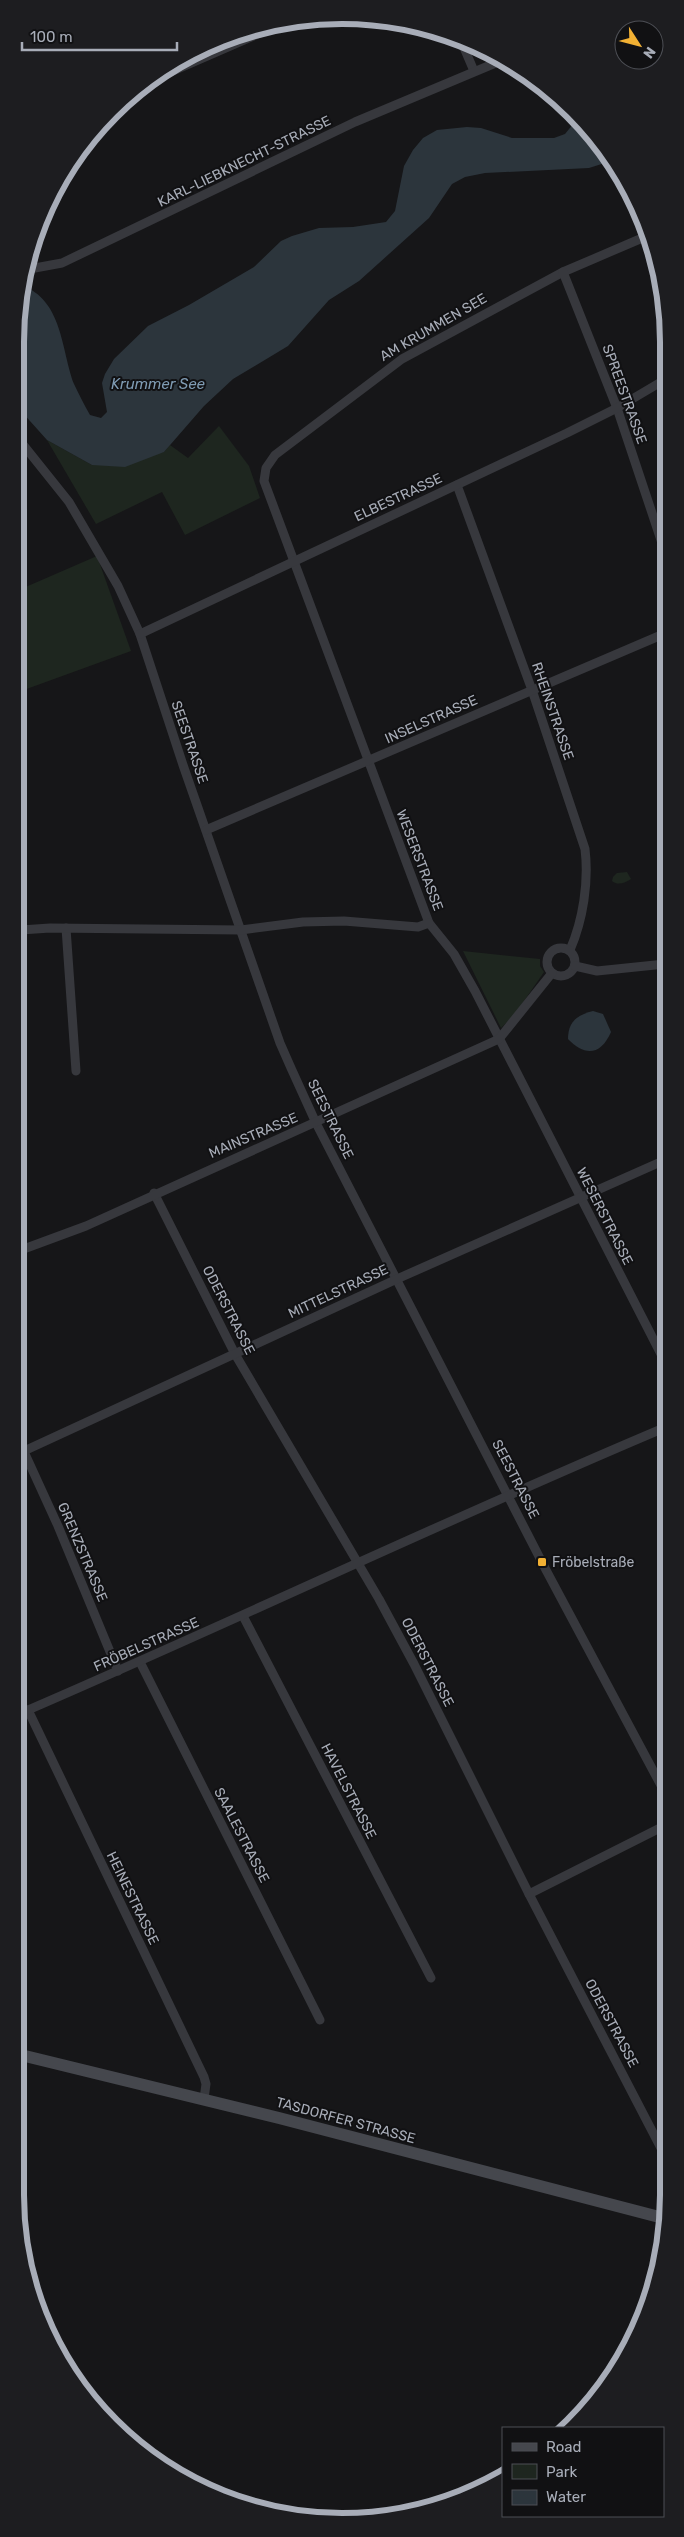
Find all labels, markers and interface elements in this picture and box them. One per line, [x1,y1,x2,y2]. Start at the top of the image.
scale bar [22,20,178,52]
north arrow [614,20,664,70]
text: 100 m [30,28,72,46]
text: N [639,43,659,61]
street label: KARL-LIEBKNECHT-STRASSE [155,112,334,211]
street label: AM KRUMMEN SEE [377,290,490,365]
street label: SPREESTRASSE [599,342,650,446]
water label: Krummer See [111,375,206,393]
street label: ELBESTRASSE [351,470,445,525]
street label: RHEINSTRASSE [528,660,577,762]
street label: INSELSTRASSE [382,691,480,747]
street label: SEESTRASSE [167,698,212,786]
street label: WESERSTRASSE [392,807,447,913]
street label: SEESTRASSE [304,1077,357,1162]
street label: MAINSTRASSE [206,1109,300,1162]
street label: WESERSTRASSE [573,1165,636,1268]
street label: MITTELSTRASSE [285,1261,391,1322]
street label: ODERSTRASSE [199,1263,258,1358]
street label: SEESTRASSE [488,1437,543,1522]
street label: GRENZSTRASSE [54,1500,111,1604]
place label: Fröbelstraße [552,1554,635,1571]
marker: Fröbelstraße [536,1556,548,1568]
street label: FRÖBELSTRASSE [91,1614,202,1675]
street label: ODERSTRASSE [398,1615,457,1710]
street label: HAVELSTRASSE [317,1740,380,1842]
street label: SAALESTRASSE [210,1785,273,1886]
street label: HEINESTRASSE [103,1849,162,1948]
street label: ODERSTRASSE [581,1976,642,2070]
street label: TASDORFER STRASSE [274,2094,417,2147]
legend [502,2427,664,2517]
text: Road [546,2438,582,2456]
text: Park [546,2463,577,2481]
text: Water [546,2488,586,2506]

